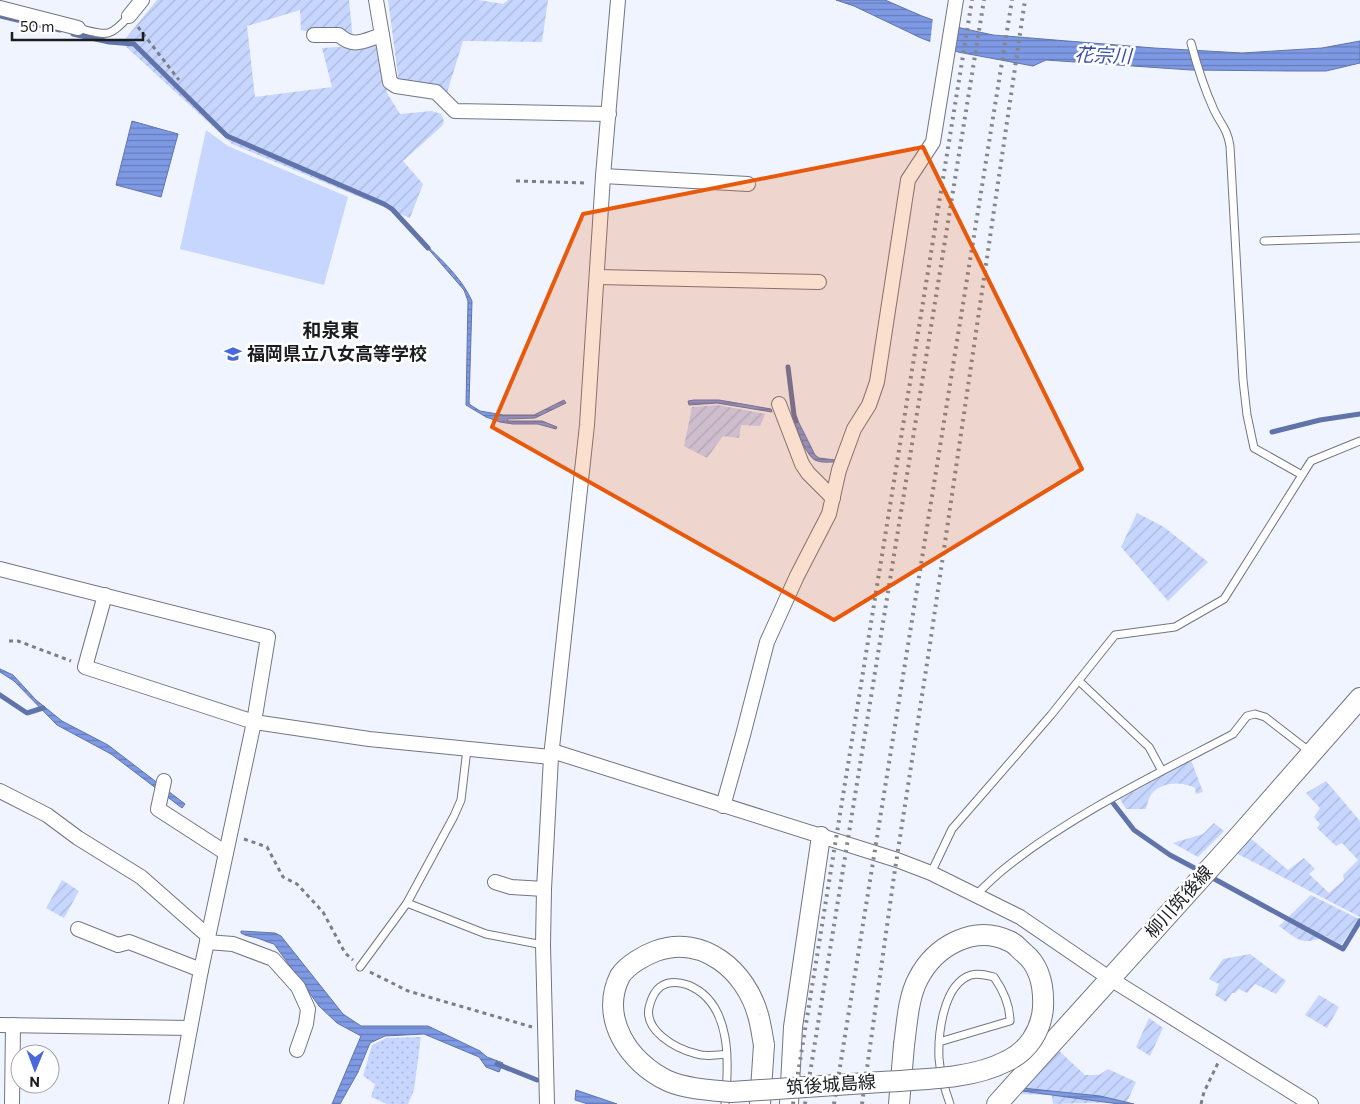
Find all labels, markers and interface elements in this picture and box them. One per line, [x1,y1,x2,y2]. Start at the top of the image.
scale bar [12,10,144,42]
text: 50 m [20,17,54,35]
water label: 花宗川 [1074,42,1134,67]
district label: 和泉東 [302,318,360,341]
place label: 福岡県立八女高等学校 [247,342,427,364]
school or university icon: 福岡県立八女高等学校 [223,344,243,364]
street label: 柳川筑後線 [1140,861,1217,942]
north arrow [10,1044,60,1094]
street label: 筑後城島線 [785,1070,877,1098]
text: N [29,1074,40,1091]

